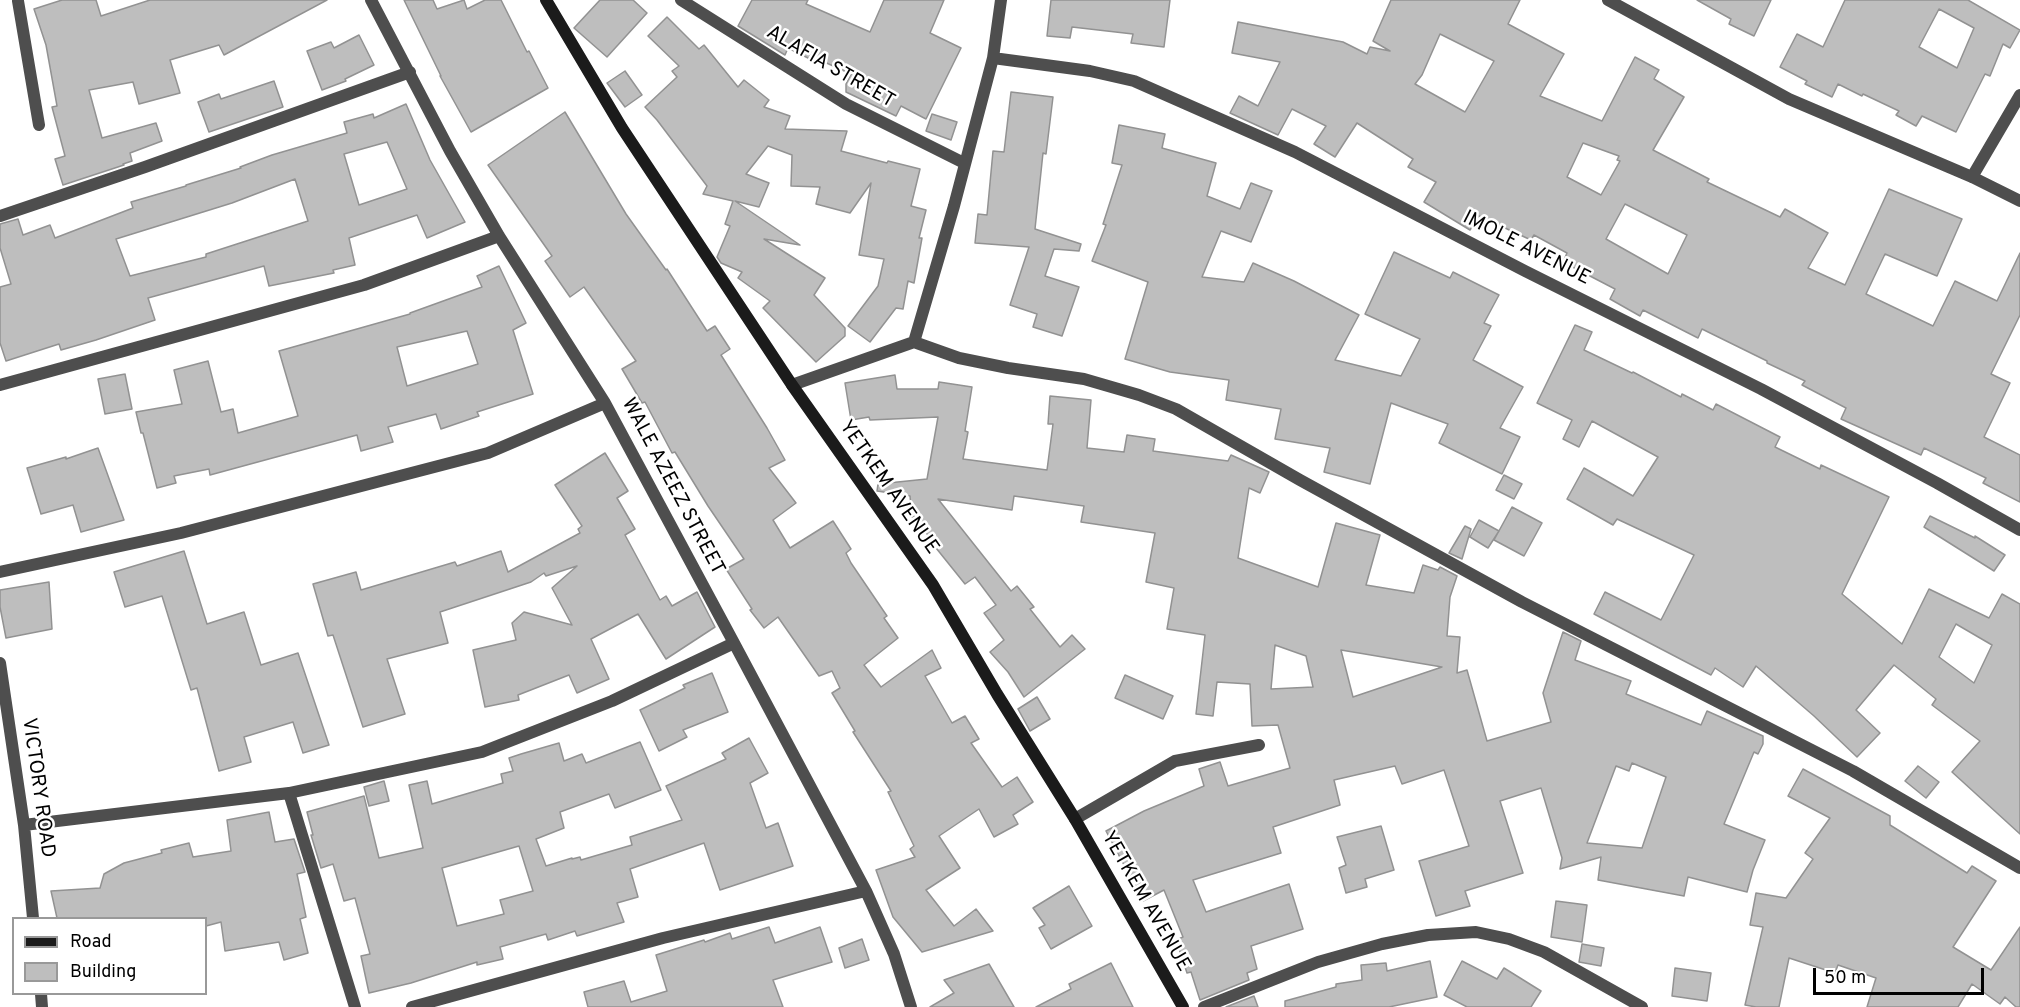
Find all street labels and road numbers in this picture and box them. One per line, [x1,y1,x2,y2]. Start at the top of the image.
street label: ALAFIA STREET [761,21,899,115]
street label: IMOLE AVENUE [1458,206,1594,292]
street label: WALE AZEEZ STREET [615,394,729,580]
street label: YETKEM AVENUE [833,416,943,560]
street label: VICTORY ROAD [15,717,59,859]
street label: YETKEM AVENUE [1095,828,1195,976]

